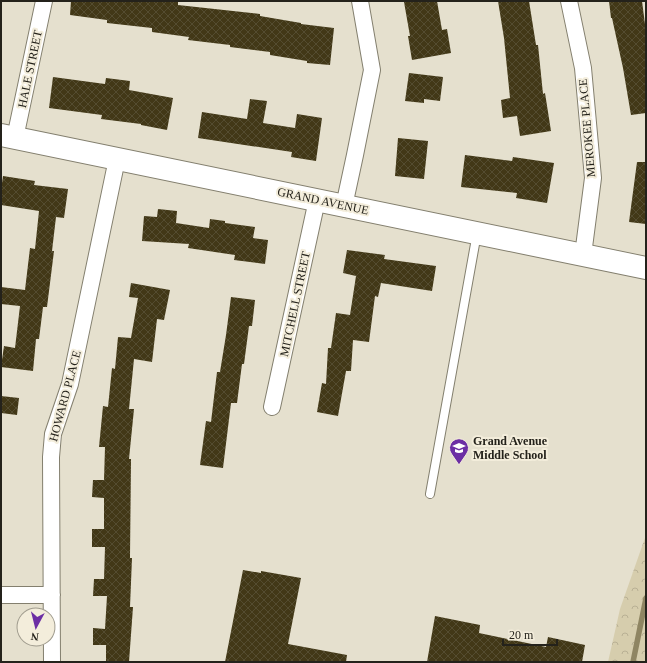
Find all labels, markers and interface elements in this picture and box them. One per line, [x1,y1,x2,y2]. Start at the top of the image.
street label: HALE STREET [15,28,45,109]
street label: MEROKEE PLACE [576,78,598,178]
street label: GRAND AVENUE [276,185,370,217]
street label: MITCHELL STREET [277,249,313,358]
street label: HOWARD PLACE [46,349,84,443]
place label: Grand Avenue Middle School [473,434,548,462]
school or university icon: Grand Avenue Middle School [448,437,470,465]
north arrow [16,607,56,647]
scale bar [503,621,557,647]
text: 20 m [509,628,534,642]
text: N [30,630,39,643]

